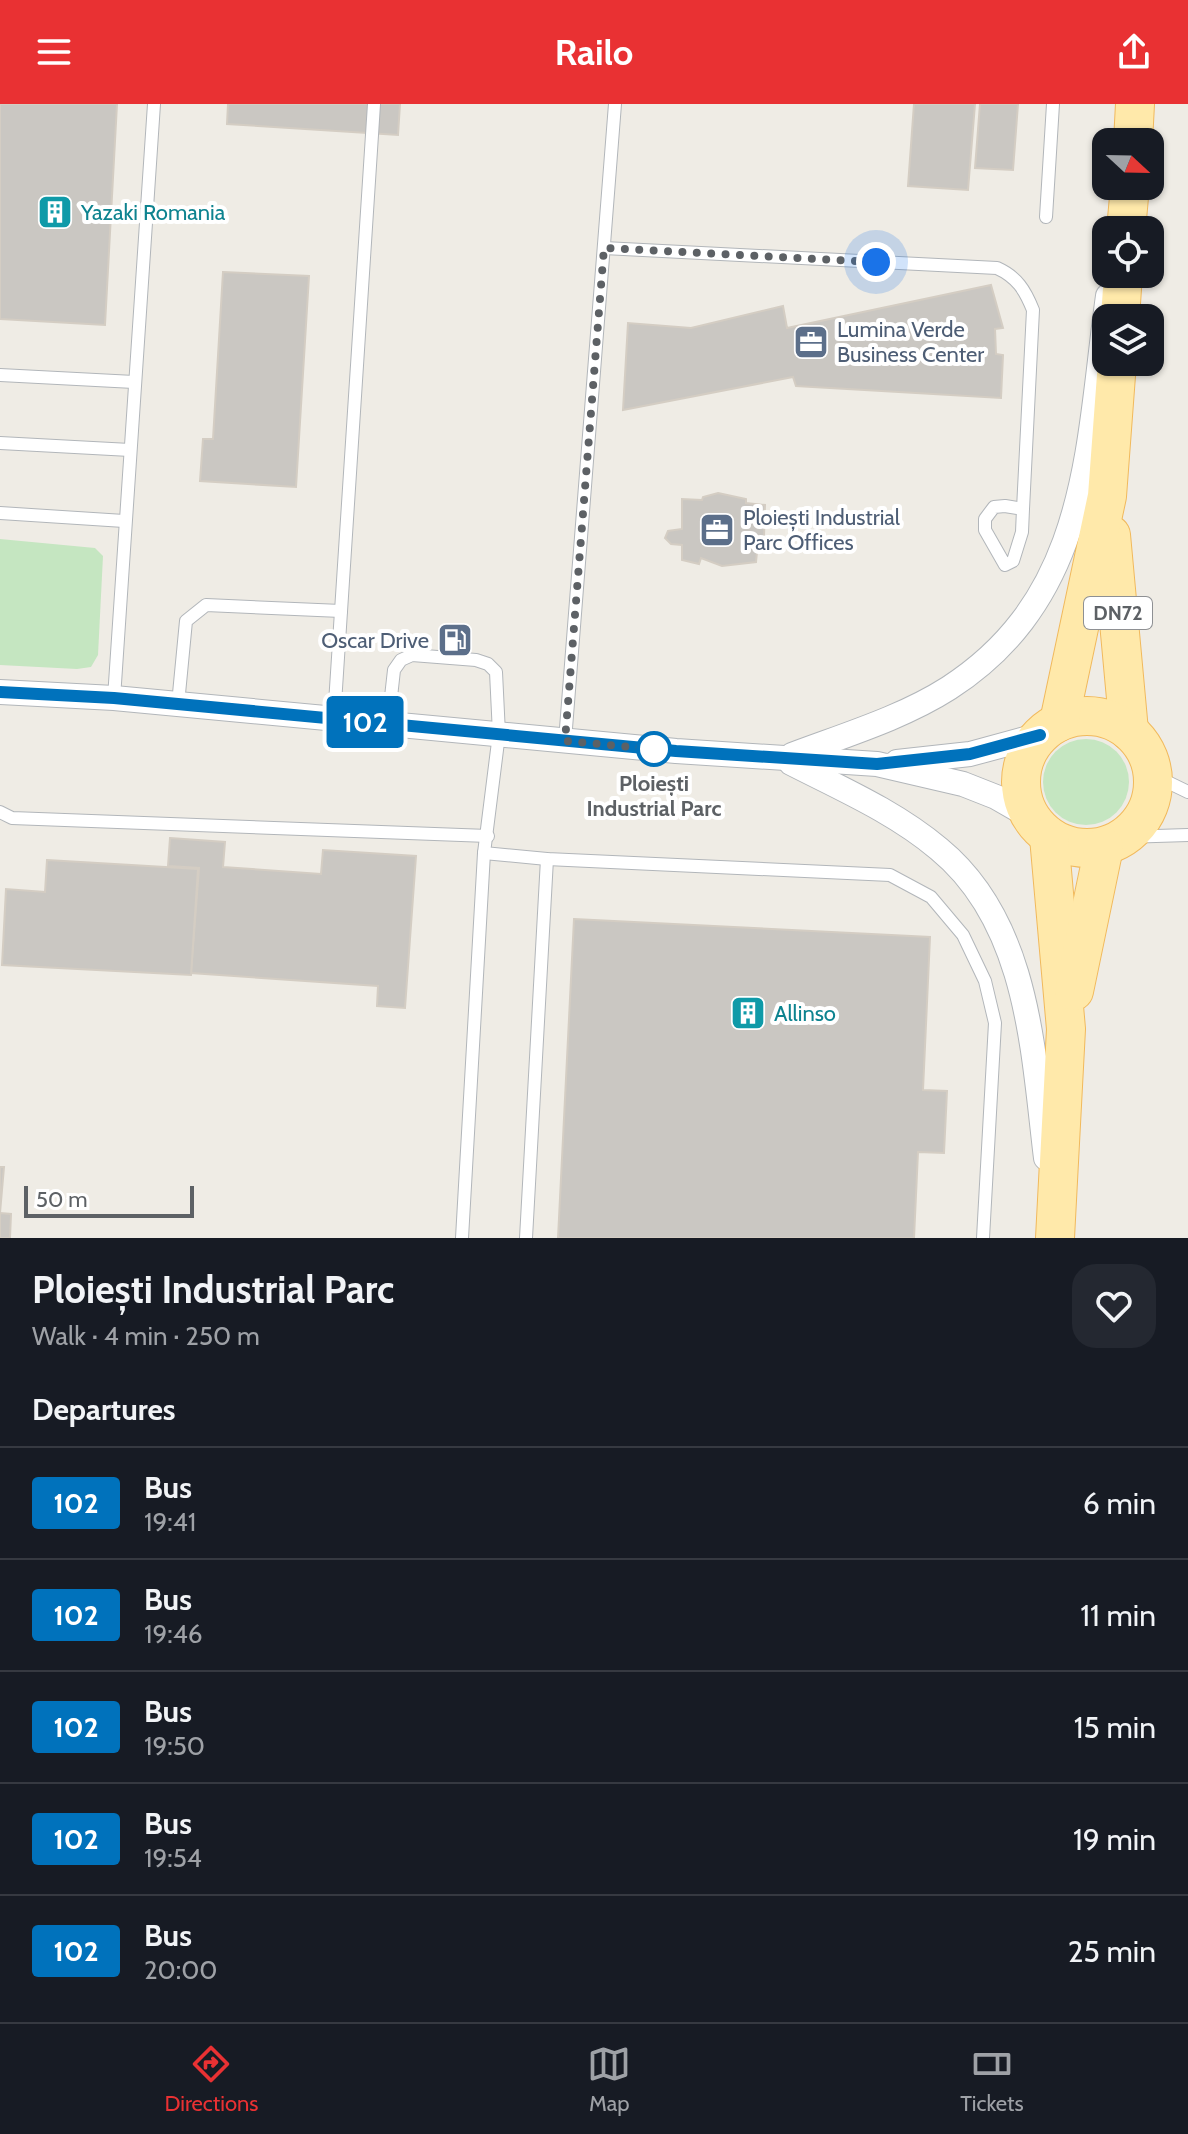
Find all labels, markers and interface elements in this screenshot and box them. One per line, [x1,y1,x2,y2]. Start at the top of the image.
icon: menu [32,30,76,74]
text: Railo [555,30,633,74]
icon: share [1112,30,1156,74]
north arrow [1092,128,1164,200]
map controls [1092,128,1164,376]
building icon: Yazaki Romania [36,193,74,231]
place label: Yazaki Romania [80,199,226,226]
button: locate [1092,216,1164,288]
your location [856,242,896,282]
button: layers [1092,304,1164,376]
place label: Lumina Verde Business Center [837,316,984,368]
office icon: Lumina Verde Business Center [792,323,830,361]
place label: Ploiești Industrial Parc Offices [743,504,901,556]
office icon: Ploiești Industrial Parc Offices [698,511,736,549]
road number: DN72 [1084,597,1152,629]
fuel station icon: Oscar Drive [436,621,474,659]
place label: Oscar Drive [321,627,429,654]
line badge: 102 [319,696,411,748]
text: 102 [343,705,387,739]
marker: Ploiești Industrial Parc [637,732,671,766]
place label: Ploiești Industrial Parc [587,770,721,822]
building icon: Allinso [729,994,767,1032]
place label: Allinso [774,1000,836,1027]
scale bar [24,1182,194,1218]
text: 50 m [36,1186,88,1213]
button: heart [1072,1264,1156,1348]
text: Ploiești Industrial Parc [32,1266,394,1313]
text: Walk · 4 min · 250 m [32,1320,260,1352]
text: Departures [32,1391,176,1428]
text: Bus [144,1469,192,1506]
text: 6 min [1083,1485,1156,1522]
text: 102 [54,1486,98,1520]
text: 19:41 [144,1506,196,1538]
text: Bus [144,1581,192,1618]
text: 11 min [1080,1597,1156,1634]
text: 102 [54,1598,98,1632]
text: 19:46 [144,1618,202,1650]
text: Bus [144,1693,192,1730]
text: 15 min [1074,1709,1156,1746]
text: 102 [54,1710,98,1744]
text: 19:50 [144,1730,205,1762]
text: Bus [144,1805,192,1842]
text: 19 min [1073,1821,1156,1858]
text: 102 [54,1822,98,1856]
text: 19:54 [144,1842,202,1874]
text: Bus [144,1917,192,1954]
text: 25 min [1068,1933,1156,1970]
text: 102 [54,1934,98,1968]
text: 20:00 [144,1954,217,1986]
tab: Directions [164,2042,258,2117]
tab: Map [587,2042,631,2117]
tab: Tickets [960,2042,1024,2117]

